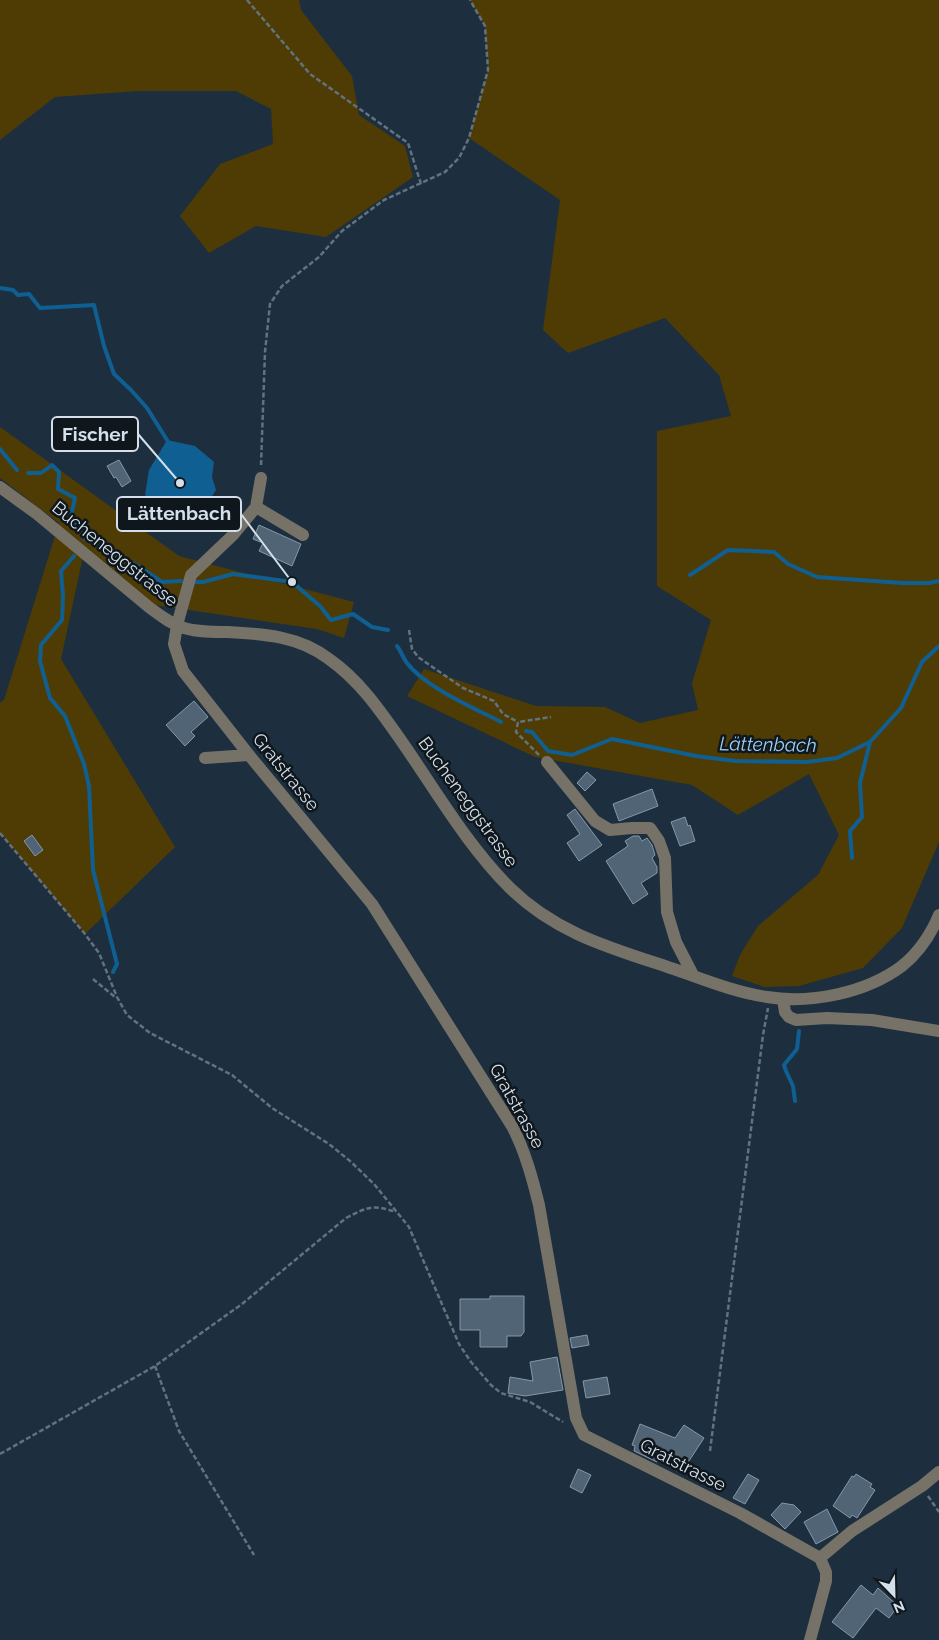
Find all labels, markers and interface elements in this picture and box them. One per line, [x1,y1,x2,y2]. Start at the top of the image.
callout: Fischer [52,417,138,451]
text: Fischer [62,423,129,445]
street label: Bucheneggstrasse [48,496,183,611]
callout: Lättenbach [117,497,241,531]
text: Lättenbach [127,502,231,524]
street label: Gratstrasse [249,729,324,815]
water label: Lättenbach [719,732,817,756]
street label: Bucheneggstrasse [414,733,523,871]
street label: Gratstrasse [486,1060,550,1152]
street label: Gratstrasse [637,1434,730,1495]
north arrow [869,1570,919,1620]
text: N [891,1598,907,1616]

